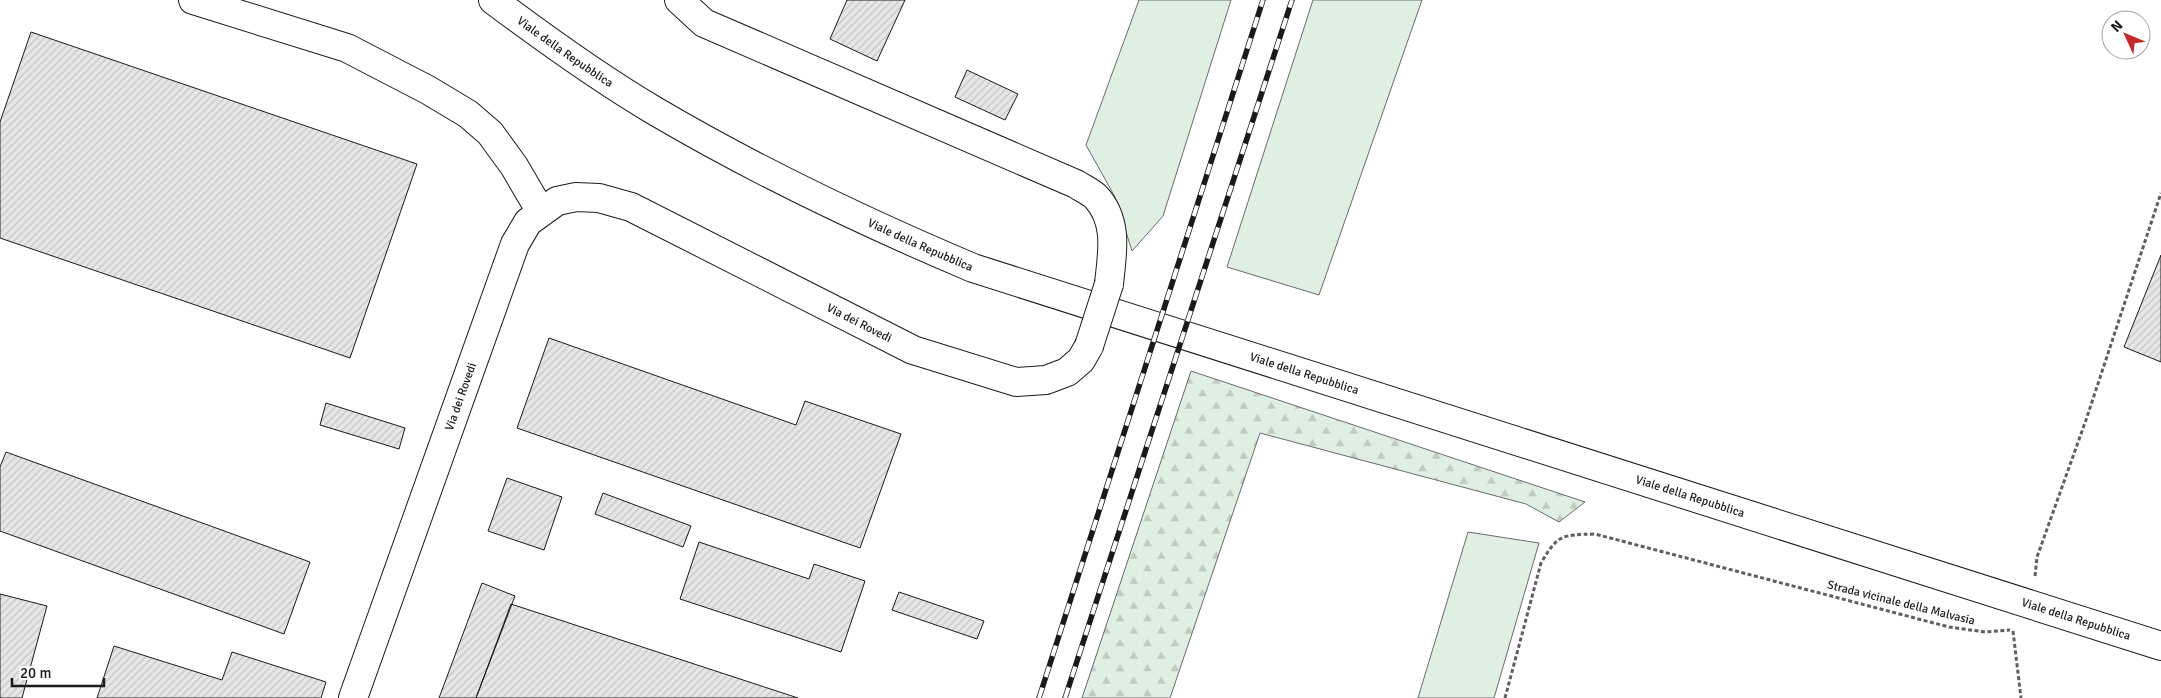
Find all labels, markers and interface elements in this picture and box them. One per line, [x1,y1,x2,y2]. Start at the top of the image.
north arrow [2101,10,2151,60]
street label: Viale della Repubblica [514,13,616,91]
text: N [2108,17,2127,36]
street label: Viale della Repubblica [865,215,975,275]
street label: Via dei Rovedi [824,300,894,346]
street label: Viale della Repubblica [1248,349,1361,398]
street label: Via dei Rovedi [441,361,480,433]
street label: Viale della Repubblica [1634,472,1747,521]
street label: Strada vicinale della Malvasia [1825,577,1977,629]
street label: Viale della Repubblica [2020,595,2133,643]
scale bar [12,656,105,688]
text: 20 m [20,664,51,682]

